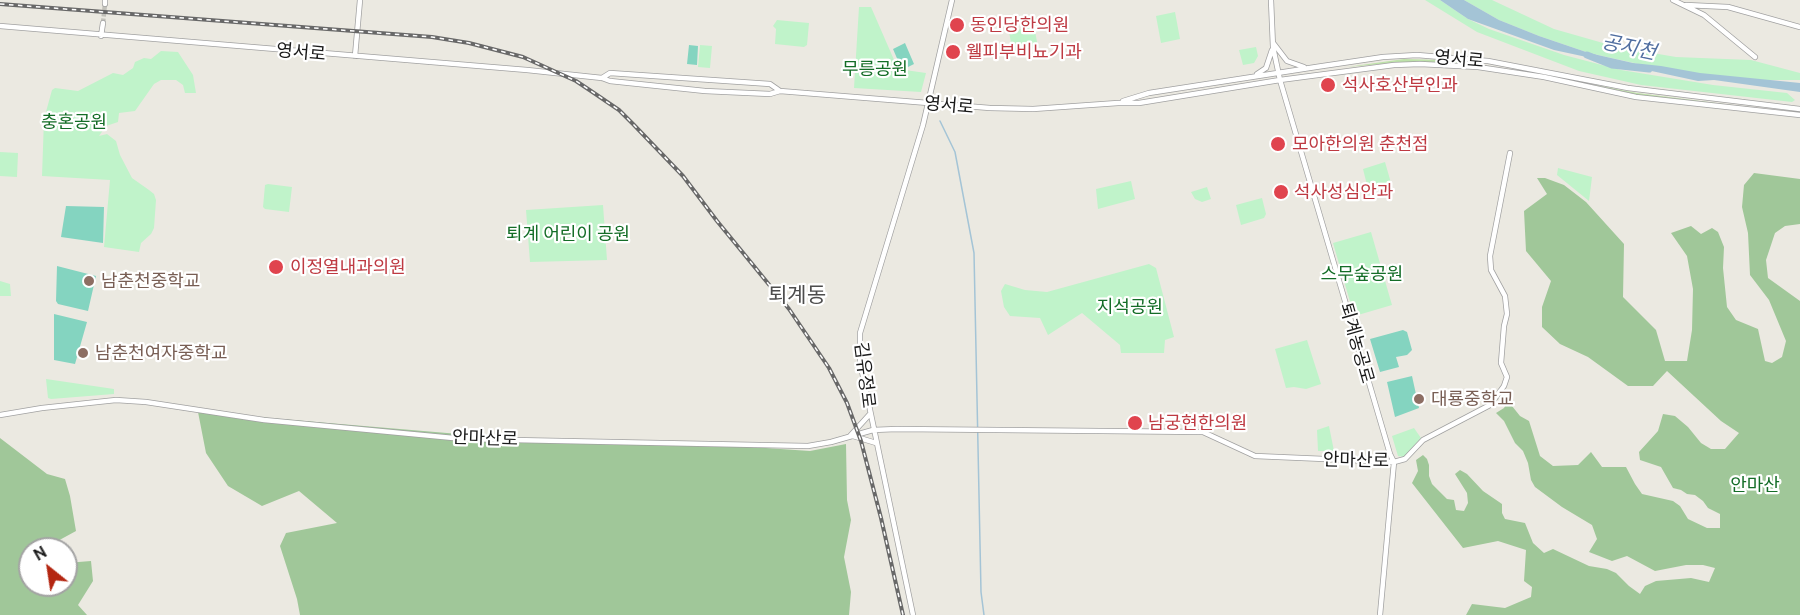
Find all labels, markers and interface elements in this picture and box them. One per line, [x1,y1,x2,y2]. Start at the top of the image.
place label: 동인당한의원 [970,14,1069,36]
marker: 동인당한의원 [948,16,966,34]
water label: 공지천 [1600,30,1658,64]
street label: 영서로 [275,39,327,65]
place label: 웰피부비뇨기과 [966,41,1082,63]
marker: 웰피부비뇨기과 [944,43,962,61]
street label: 영서로 [1433,46,1485,72]
park label: 무릉공원 [842,58,908,80]
place label: 석사호산부인과 [1342,74,1458,96]
marker: 석사호산부인과 [1319,76,1337,94]
street label: 영서로 [923,92,975,118]
park label: 충혼공원 [41,111,107,133]
place label: 모아한의원 춘천점 [1292,133,1429,155]
marker: 모아한의원 춘천점 [1269,135,1287,153]
place label: 석사성심안과 [1294,181,1393,203]
marker: 석사성심안과 [1272,183,1290,201]
park label: 퇴계 어린이 공원 [506,223,630,245]
place label: 이정열내과의원 [290,256,406,278]
marker: 이정열내과의원 [267,258,285,276]
park label: 스무숲공원 [1321,263,1403,285]
place label: 남춘천중학교 [101,270,200,292]
marker: 남춘천중학교 [82,274,96,288]
district label: 퇴계동 [768,282,826,308]
park label: 지석공원 [1097,296,1163,318]
street label: 퇴계농공로 [1335,300,1379,386]
street label: 김유정로 [850,341,880,409]
place label: 남춘천여자중학교 [95,342,227,364]
marker: 남춘천여자중학교 [76,346,90,360]
place label: 대룡중학교 [1431,388,1514,410]
marker: 대룡중학교 [1412,392,1426,406]
place label: 남궁현한의원 [1148,412,1247,434]
marker: 남궁현한의원 [1126,414,1144,432]
street label: 안마산로 [452,426,518,450]
street label: 안마산로 [1323,449,1389,471]
park label: 안마산 [1730,474,1780,496]
north arrow [18,537,78,597]
text: N [30,542,50,564]

